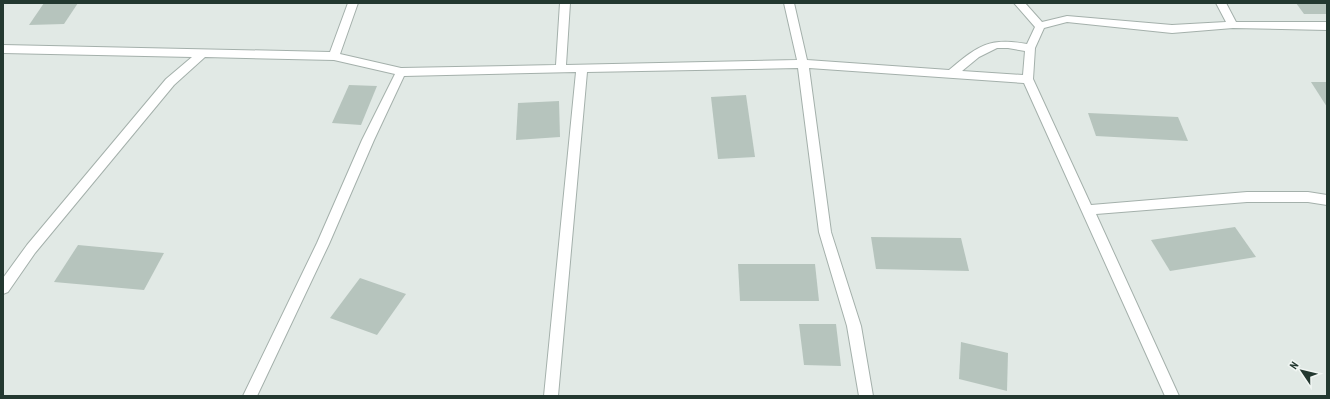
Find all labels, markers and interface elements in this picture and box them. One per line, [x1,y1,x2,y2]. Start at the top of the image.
north arrow [1282,351,1322,391]
text: N [1286,359,1301,372]

